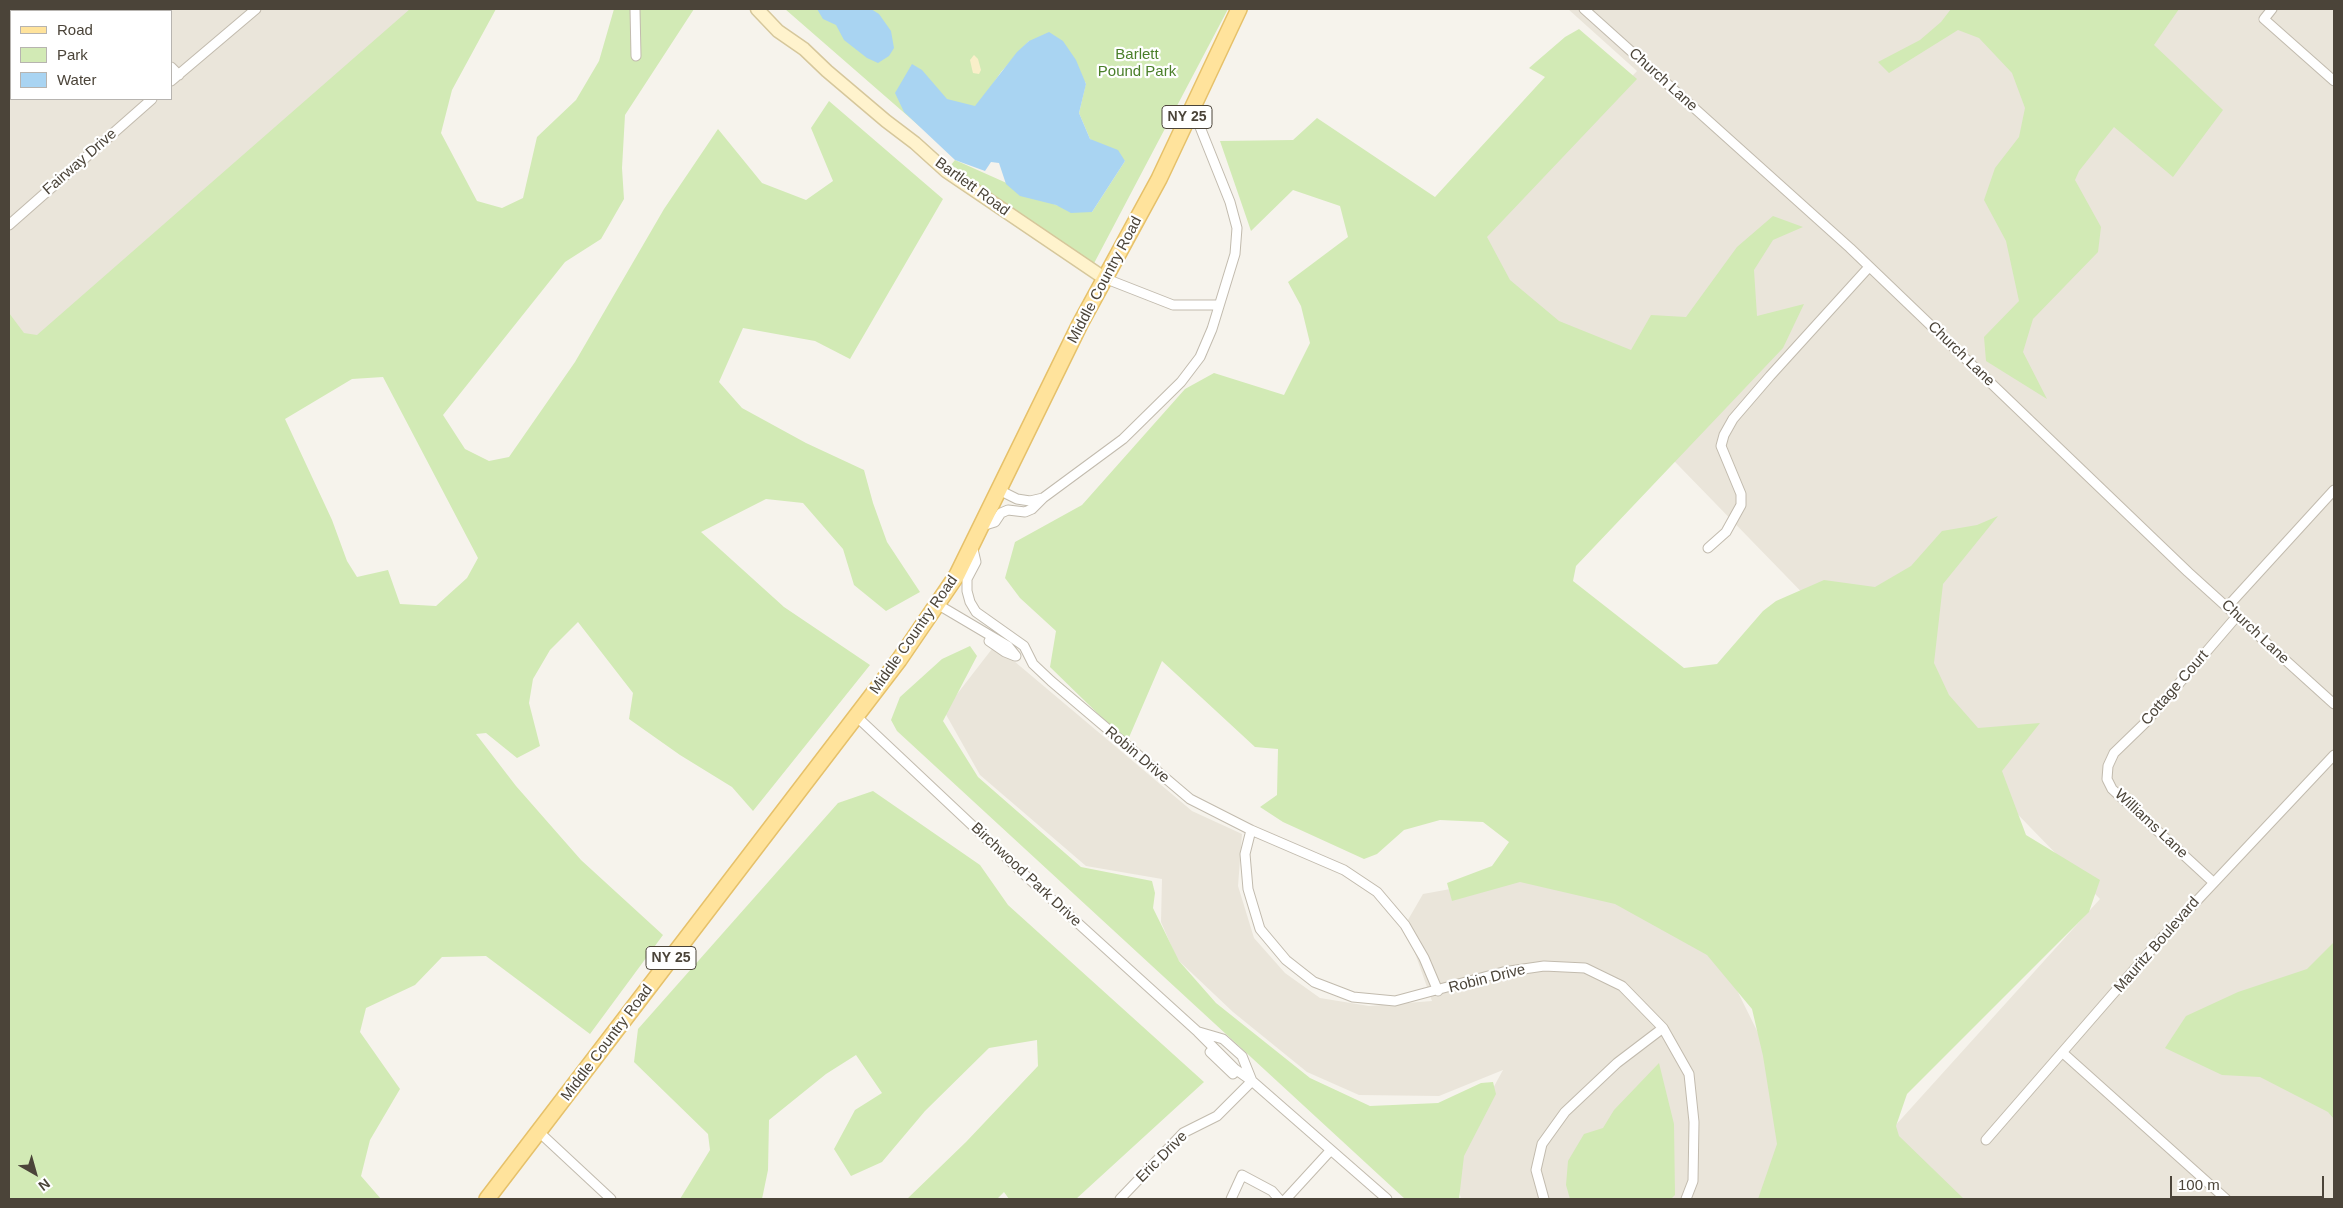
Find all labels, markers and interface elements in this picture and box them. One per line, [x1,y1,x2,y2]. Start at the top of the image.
legend [10,10,172,100]
text: Road [57,21,93,38]
street label: Church Lane [1625,45,1701,115]
text: Park [57,46,88,63]
park label: Barlett Pound Park [1098,46,1176,81]
text: Water [57,71,96,88]
road number: NY 25 [1162,105,1212,128]
street label: Fairway Drive [40,125,120,199]
street label: Bartlett Road [931,154,1013,220]
street label: Middle Country Road [1064,214,1146,346]
street label: Church Lane [1924,318,1998,390]
street label: Middle Country Road [866,572,962,698]
street label: Church Lane [2217,596,2293,668]
street label: Cottage Court [2138,647,2212,729]
street label: Robin Drive [1101,723,1173,787]
street label: Williams Lane [2111,786,2191,862]
street label: Birchwood Park Drive [967,819,1085,931]
street label: Mauritz Boulevard [2111,893,2203,997]
road number: NY 25 [646,946,696,970]
street label: Robin Drive [1447,961,1527,997]
street label: Middle Country Road [557,981,657,1105]
street label: Eric Drive [1133,1128,1191,1186]
north arrow [10,1148,60,1198]
scale bar [2173,1166,2327,1198]
text: N [35,1175,53,1194]
text: 100 m [2178,1176,2220,1193]

